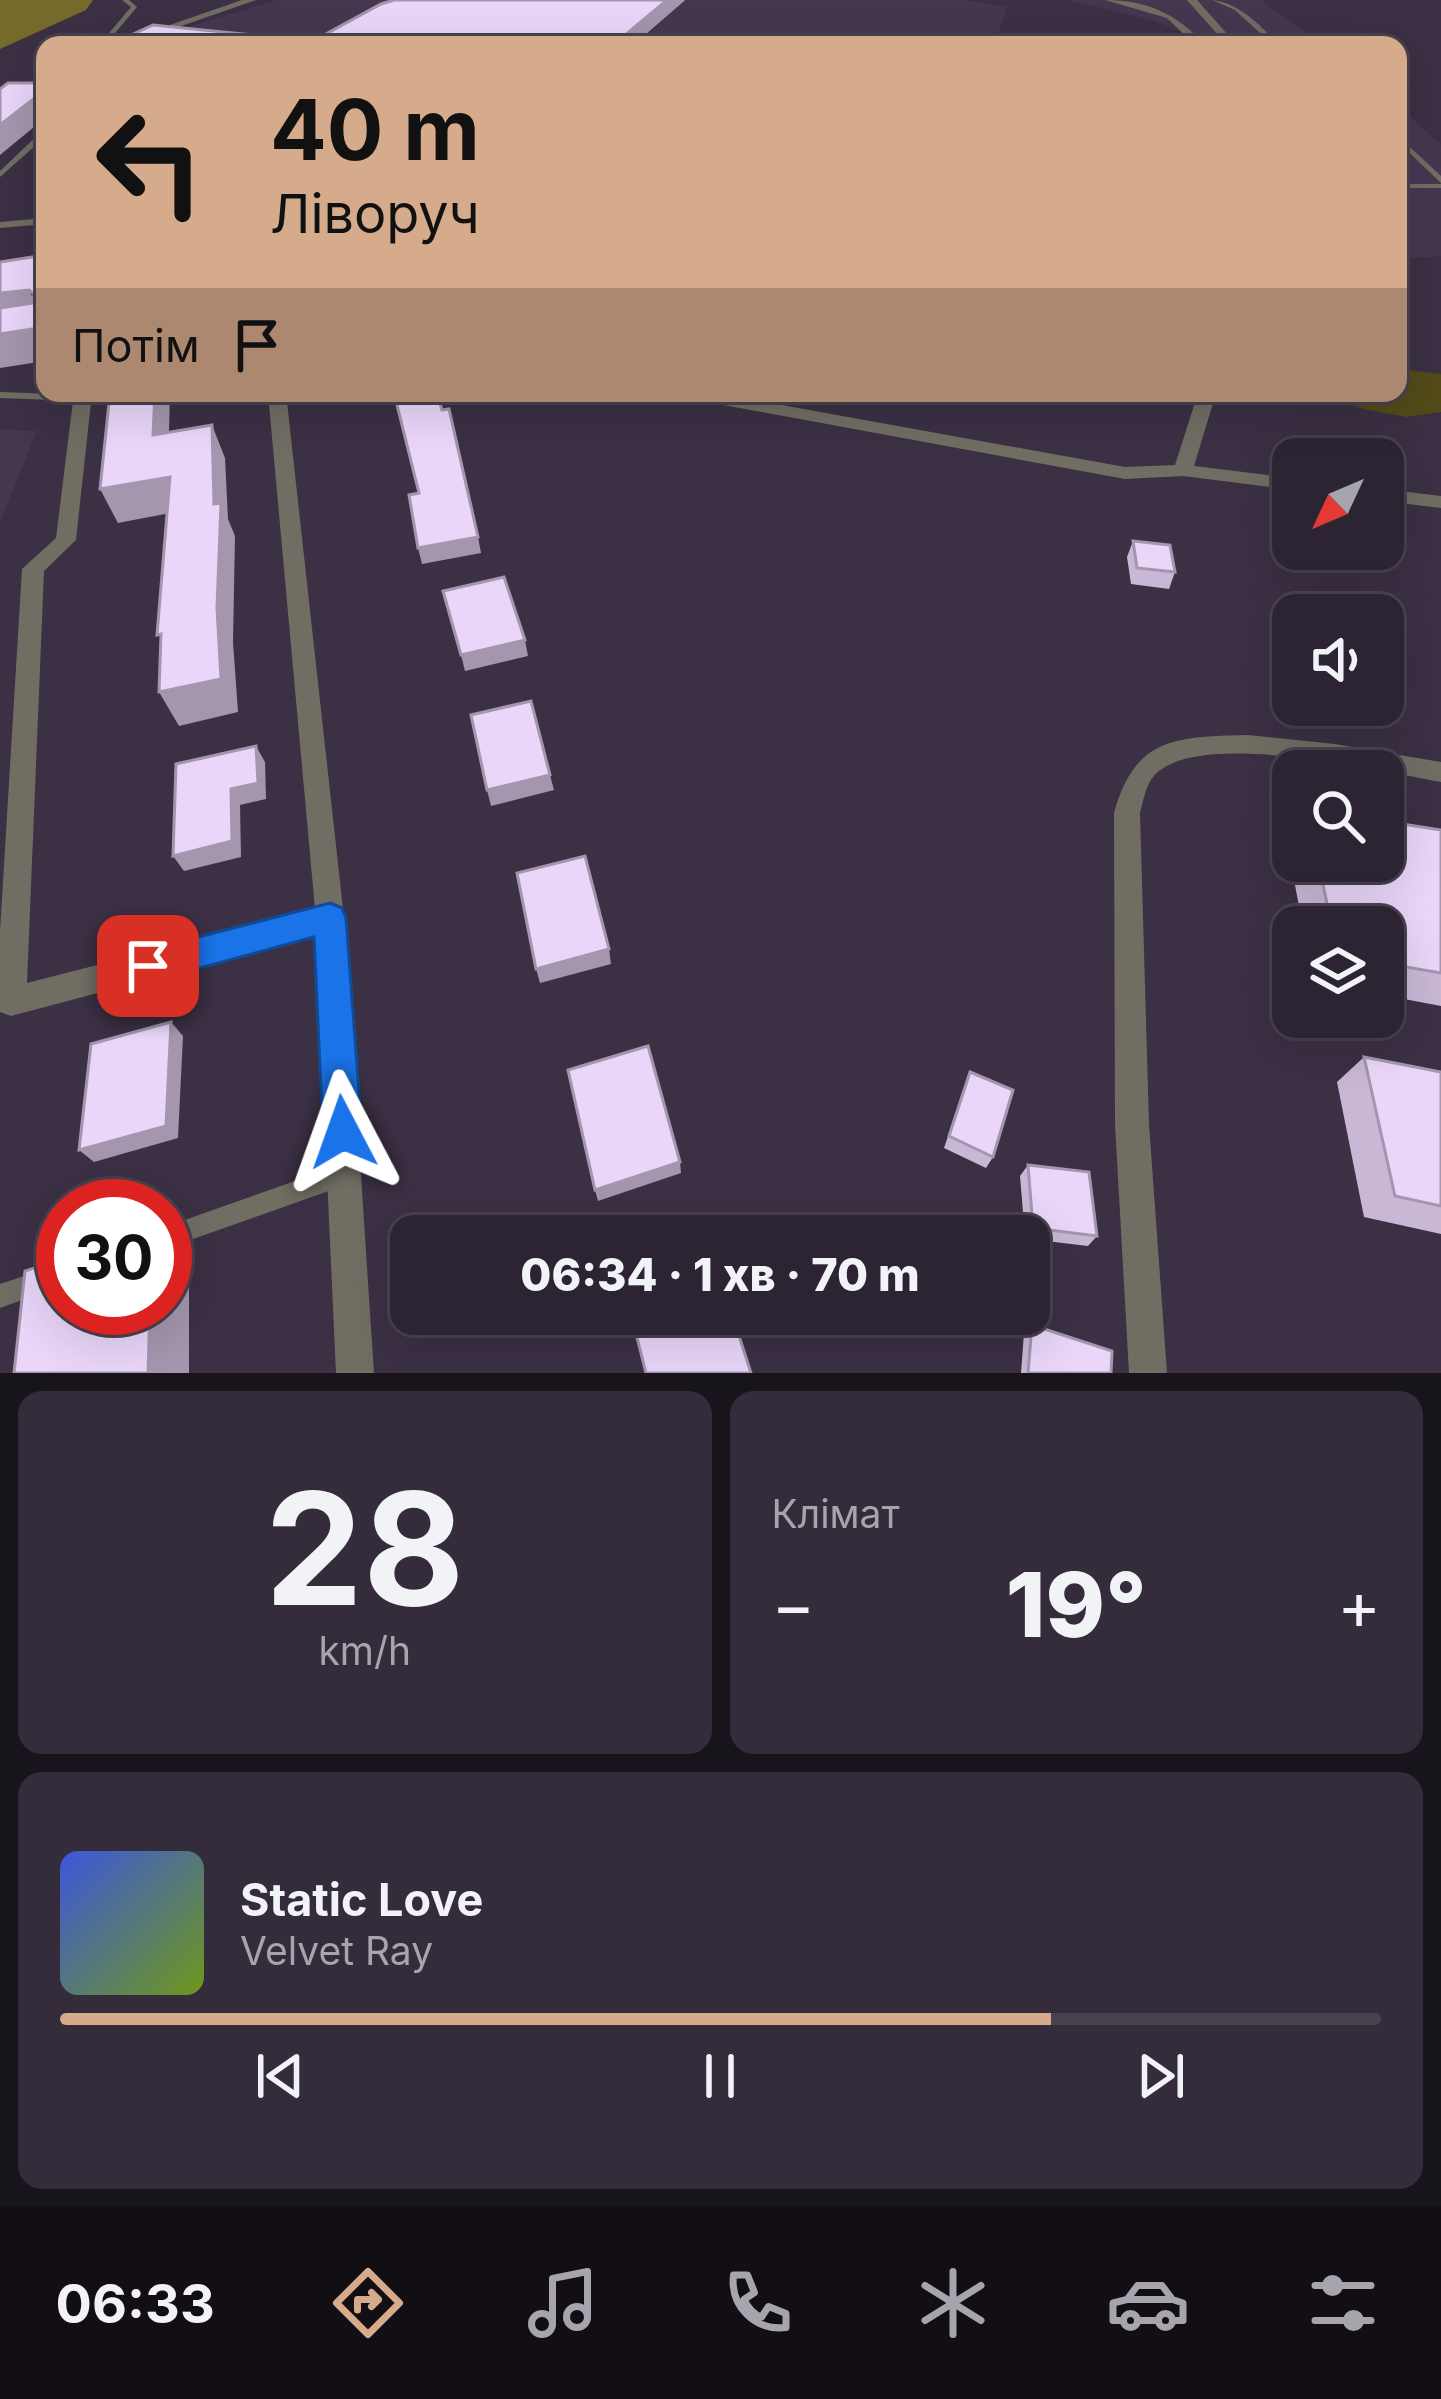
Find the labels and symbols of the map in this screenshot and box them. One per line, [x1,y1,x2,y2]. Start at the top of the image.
north arrow [1272,438,1404,570]
pin [97,915,199,1017]
position arrow [280,1069,406,1195]
speed limit sign: 30 [36,1179,192,1335]

